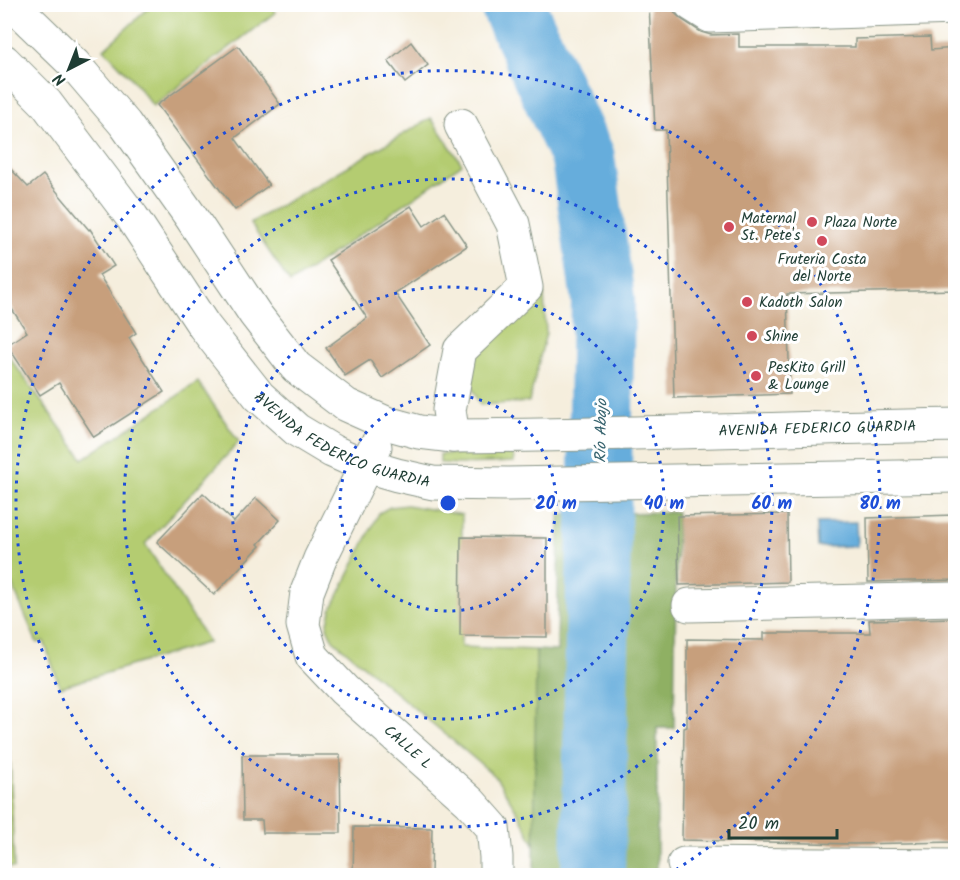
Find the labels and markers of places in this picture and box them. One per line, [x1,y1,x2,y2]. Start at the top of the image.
place label: Maternal St. Pete's [741,207,801,248]
place label: Plaza Norte [824,211,897,235]
marker: Plaza Norte [805,215,819,229]
marker: Maternal St. Pete's [722,220,736,234]
marker: Fruteria Costa del Norte [815,234,829,248]
place label: Fruteria Costa del Norte [777,248,867,289]
place label: Kadoth Salon [759,291,843,315]
marker: Kadoth Salon [740,295,754,309]
place label: Shine [764,325,799,349]
marker: Shine [745,329,759,343]
place label: PesKito Grill & Lounge [768,356,846,397]
marker: PesKito Grill & Lounge [749,369,763,383]
centre of rings [438,493,458,513]

